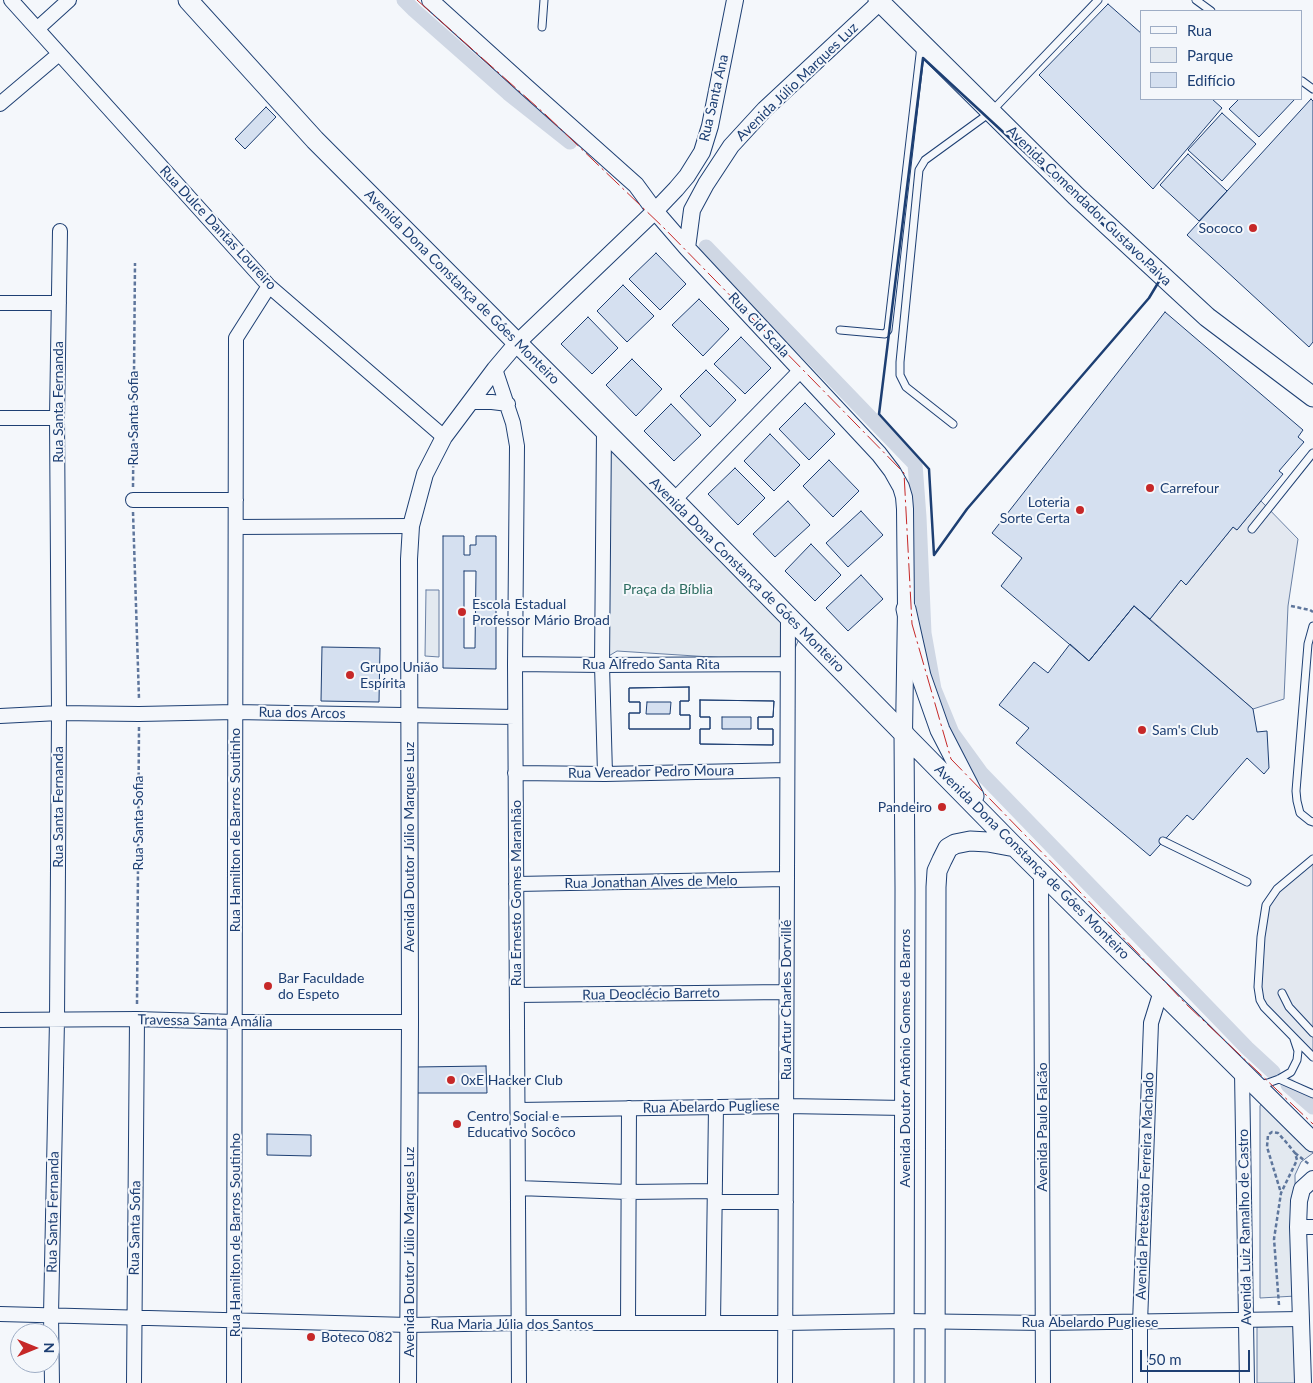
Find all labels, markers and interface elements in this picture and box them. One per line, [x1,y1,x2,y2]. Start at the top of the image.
legend [1140,10,1303,100]
street label: Avenida Júlio Marques Luz [733,19,861,145]
text: Rua [1187,21,1212,39]
text: Parque [1187,46,1233,64]
street label: Rua Santa Ana [696,53,732,143]
text: Edifício [1187,71,1235,89]
street label: Avenida Comendador Gustavo Paiva [1003,123,1175,289]
street label: Rua Dulce Dantas Loureiro [156,162,280,294]
street label: Avenida Dona Constança de Góes Monteiro [361,186,563,388]
place label: Sococo [1199,220,1243,236]
marker: Sococo [1247,222,1259,234]
street label: Rua Cid Scala [725,289,793,361]
street label: Rua Santa Fernanda [50,341,66,463]
street label: Rua Santa Sofia [125,371,141,465]
street label: Avenida Dona Constança de Góes Monteiro [646,474,848,676]
place label: Carrefour [1160,480,1219,496]
marker: Carrefour [1144,482,1156,494]
place label: Loteria Sorte Certa [1000,494,1070,526]
marker: Loteria Sorte Certa [1074,504,1086,516]
park label: Praça da Bíblia [623,581,713,597]
place label: Escola Estadual Professor Mário Broad [472,596,610,628]
marker: Escola Estadual Professor Mário Broad [456,606,468,618]
street label: Rua Alfredo Santa Rita [582,656,720,672]
place label: Grupo União Espírita [360,659,439,692]
marker: Grupo União Espírita [344,669,356,681]
street label: Rua dos Arcos [258,704,346,722]
place label: Sam's Club [1152,722,1219,738]
marker: Sam's Club [1136,724,1148,736]
street label: Rua Hamilton de Barros Soutinho [227,728,243,932]
street label: Avenida Doutor Júlio Marques Luz [401,742,417,952]
street label: Rua Santa Fernanda [50,746,66,868]
street label: Avenida Dona Constança de Góes Monteiro [931,761,1133,963]
street label: Rua Vereador Pedro Moura [568,762,734,782]
street label: Rua Santa Sofia [130,776,146,870]
place label: Pandeiro [878,799,932,815]
street label: Rua Ernesto Gomes Maranhão [508,800,524,986]
marker: Pandeiro [936,801,948,813]
street label: Rua Jonathan Alves de Melo [564,872,738,892]
street label: Rua Artur Charles Dorvillé [778,920,794,1080]
street label: Avenida Doutor Antônio Gomes de Barros [897,929,913,1187]
place label: Bar Faculdade do Espeto [278,970,364,1002]
marker: Bar Faculdade do Espeto [262,980,274,992]
street label: Rua Deoclécio Barreto [582,984,720,1004]
street label: Travessa Santa Amália [137,1011,273,1031]
street label: Avenida Paulo Falcão [1034,1062,1050,1192]
place label: 0xE Hacker Club [461,1072,563,1088]
street label: Avenida Pretestato Ferreira Machado [1133,1072,1157,1300]
marker: 0xE Hacker Club [445,1074,457,1086]
street label: Rua Abelardo Pugliese [642,1097,780,1117]
place label: Centro Social e Educativo Socôco [467,1108,576,1140]
marker: Centro Social e Educativo Socôco [451,1118,463,1130]
street label: Avenida Luiz Ramalho de Castro [1235,1129,1255,1325]
street label: Rua Hamilton de Barros Soutinho [227,1133,243,1337]
street label: Avenida Doutor Júlio Marques Luz [401,1147,417,1357]
street label: Rua Santa Fernanda [44,1151,62,1273]
street label: Rua Santa Sofia [126,1180,144,1276]
street label: Rua Abelardo Pugliese [1022,1314,1158,1330]
street label: Rua Maria Júlia dos Santos [431,1316,593,1332]
north arrow [10,1323,60,1373]
place label: Boteco 082 [321,1329,393,1345]
marker: Boteco 082 [305,1331,317,1343]
scale bar [1143,1340,1253,1372]
text: N [41,1343,58,1353]
text: 50 m [1148,1350,1182,1368]

